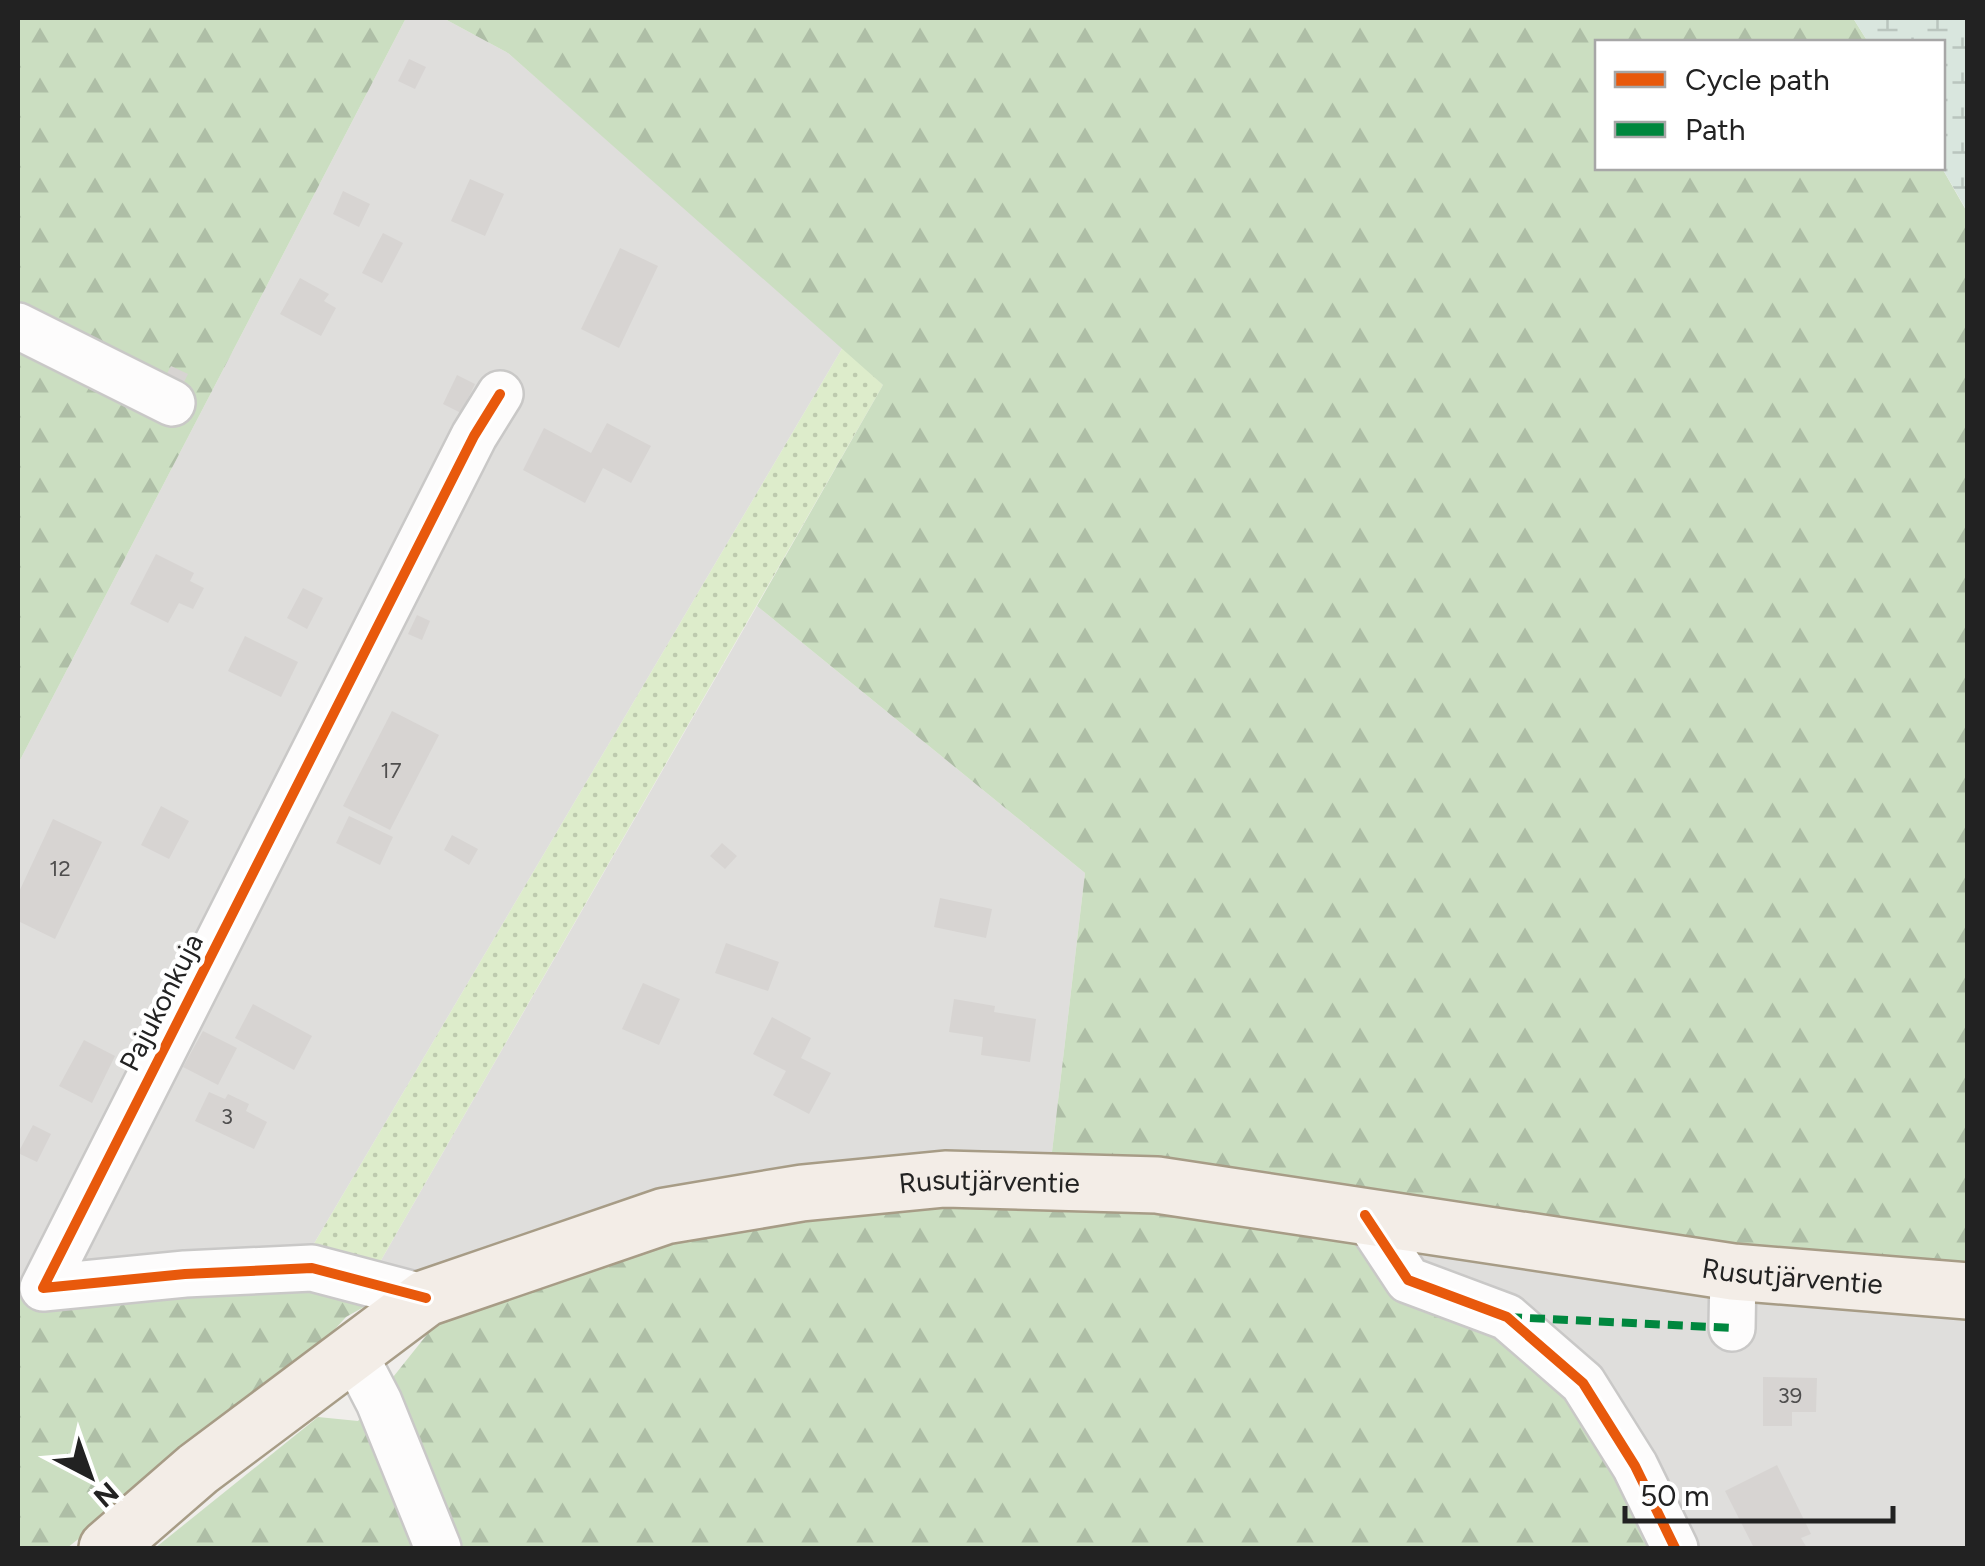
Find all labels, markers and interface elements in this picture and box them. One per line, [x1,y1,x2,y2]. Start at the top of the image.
legend [1595,40,1945,170]
text: Cycle path [1685,61,1830,98]
text: Path [1685,111,1745,148]
house number: 17 [381,757,402,784]
house number: 12 [49,855,71,882]
street label: Pajukonkuja [112,928,210,1076]
house number: 3 [221,1103,233,1130]
street label: Rusutjärventie [897,1162,1080,1200]
street label: Rusutjärventie [1700,1251,1884,1301]
house number: 39 [1778,1382,1802,1409]
north arrow [40,1426,140,1526]
scale bar [1625,1461,1892,1523]
text: N [87,1475,126,1515]
text: 50 m [1640,1477,1709,1514]

